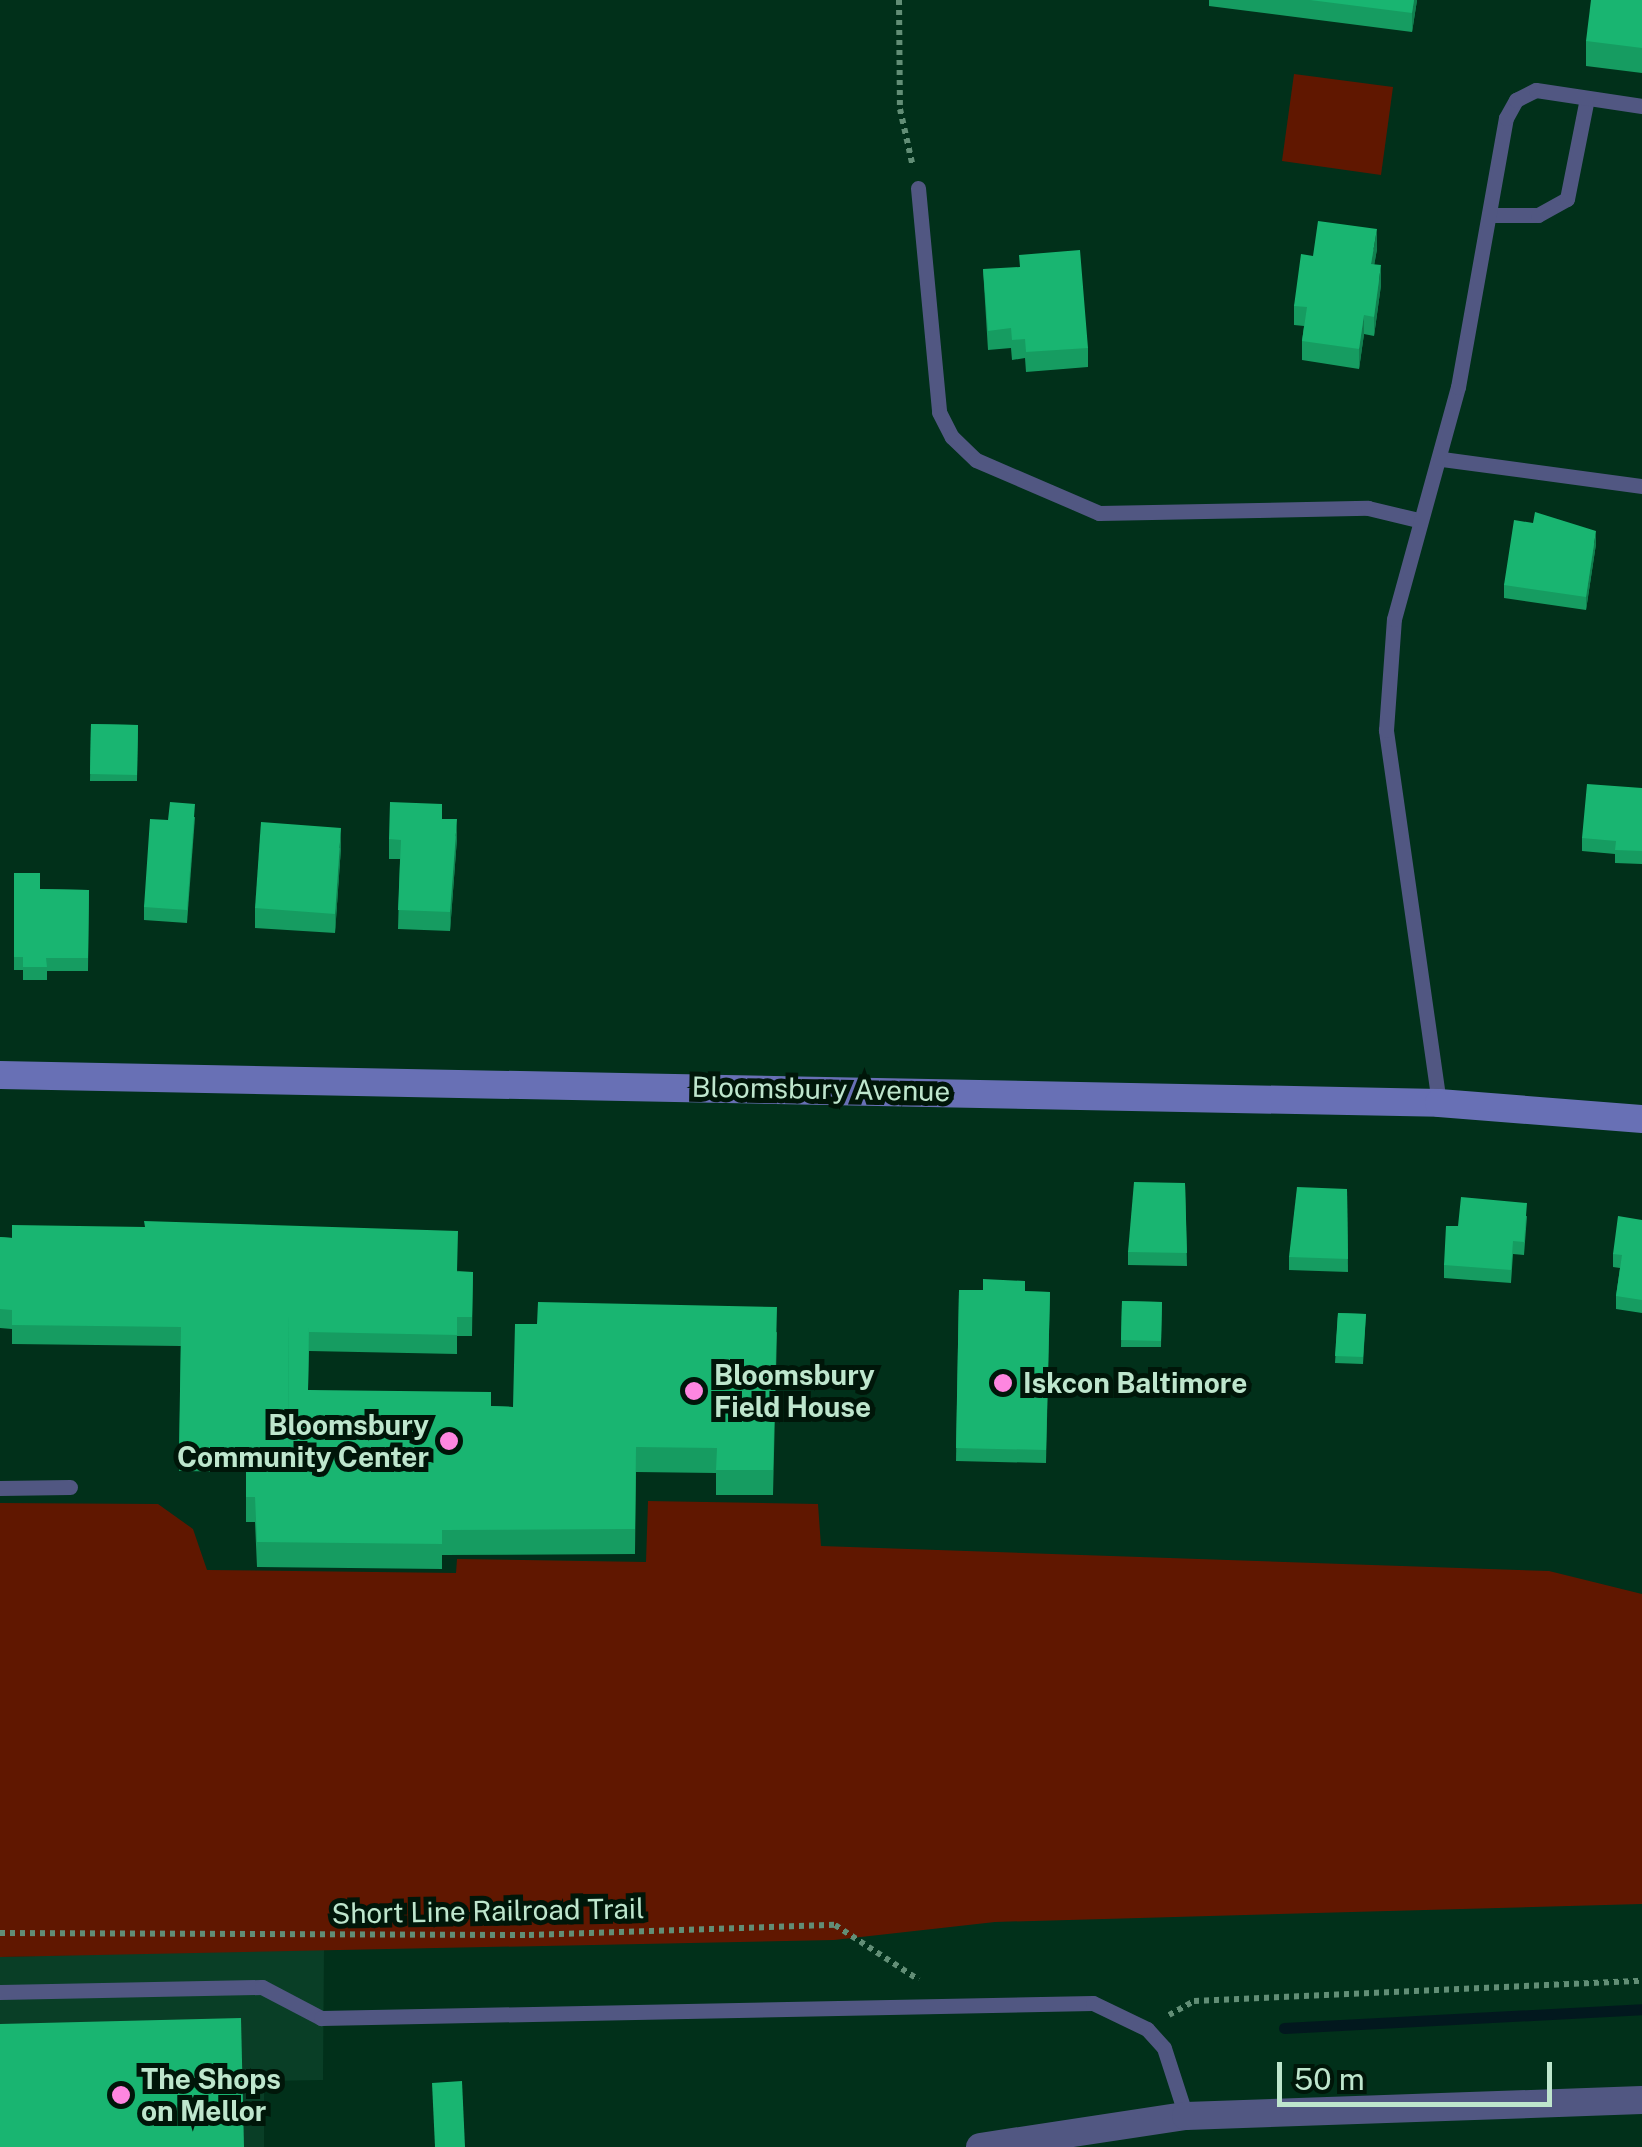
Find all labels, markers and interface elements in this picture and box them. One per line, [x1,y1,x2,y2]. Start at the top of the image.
street label: Bloomsbury Avenue [691,1070,951,1108]
place label: Bloomsbury Field House [714,1358,875,1424]
place label: Iskcon Baltimore [1023,1366,1247,1400]
marker: Iskcon Baltimore [992,1372,1014,1394]
marker: Bloomsbury Field House [683,1380,705,1402]
place label: Bloomsbury Community Center [177,1408,429,1474]
marker: Bloomsbury Community Center [438,1430,460,1452]
street label: Short Line Railroad Trail [331,1891,645,1931]
scale bar [1282,2042,1557,2104]
text: 50 m [1294,2061,1365,2097]
place label: The Shops on Mellor [141,2062,281,2128]
marker: The Shops on Mellor [110,2084,132,2106]

